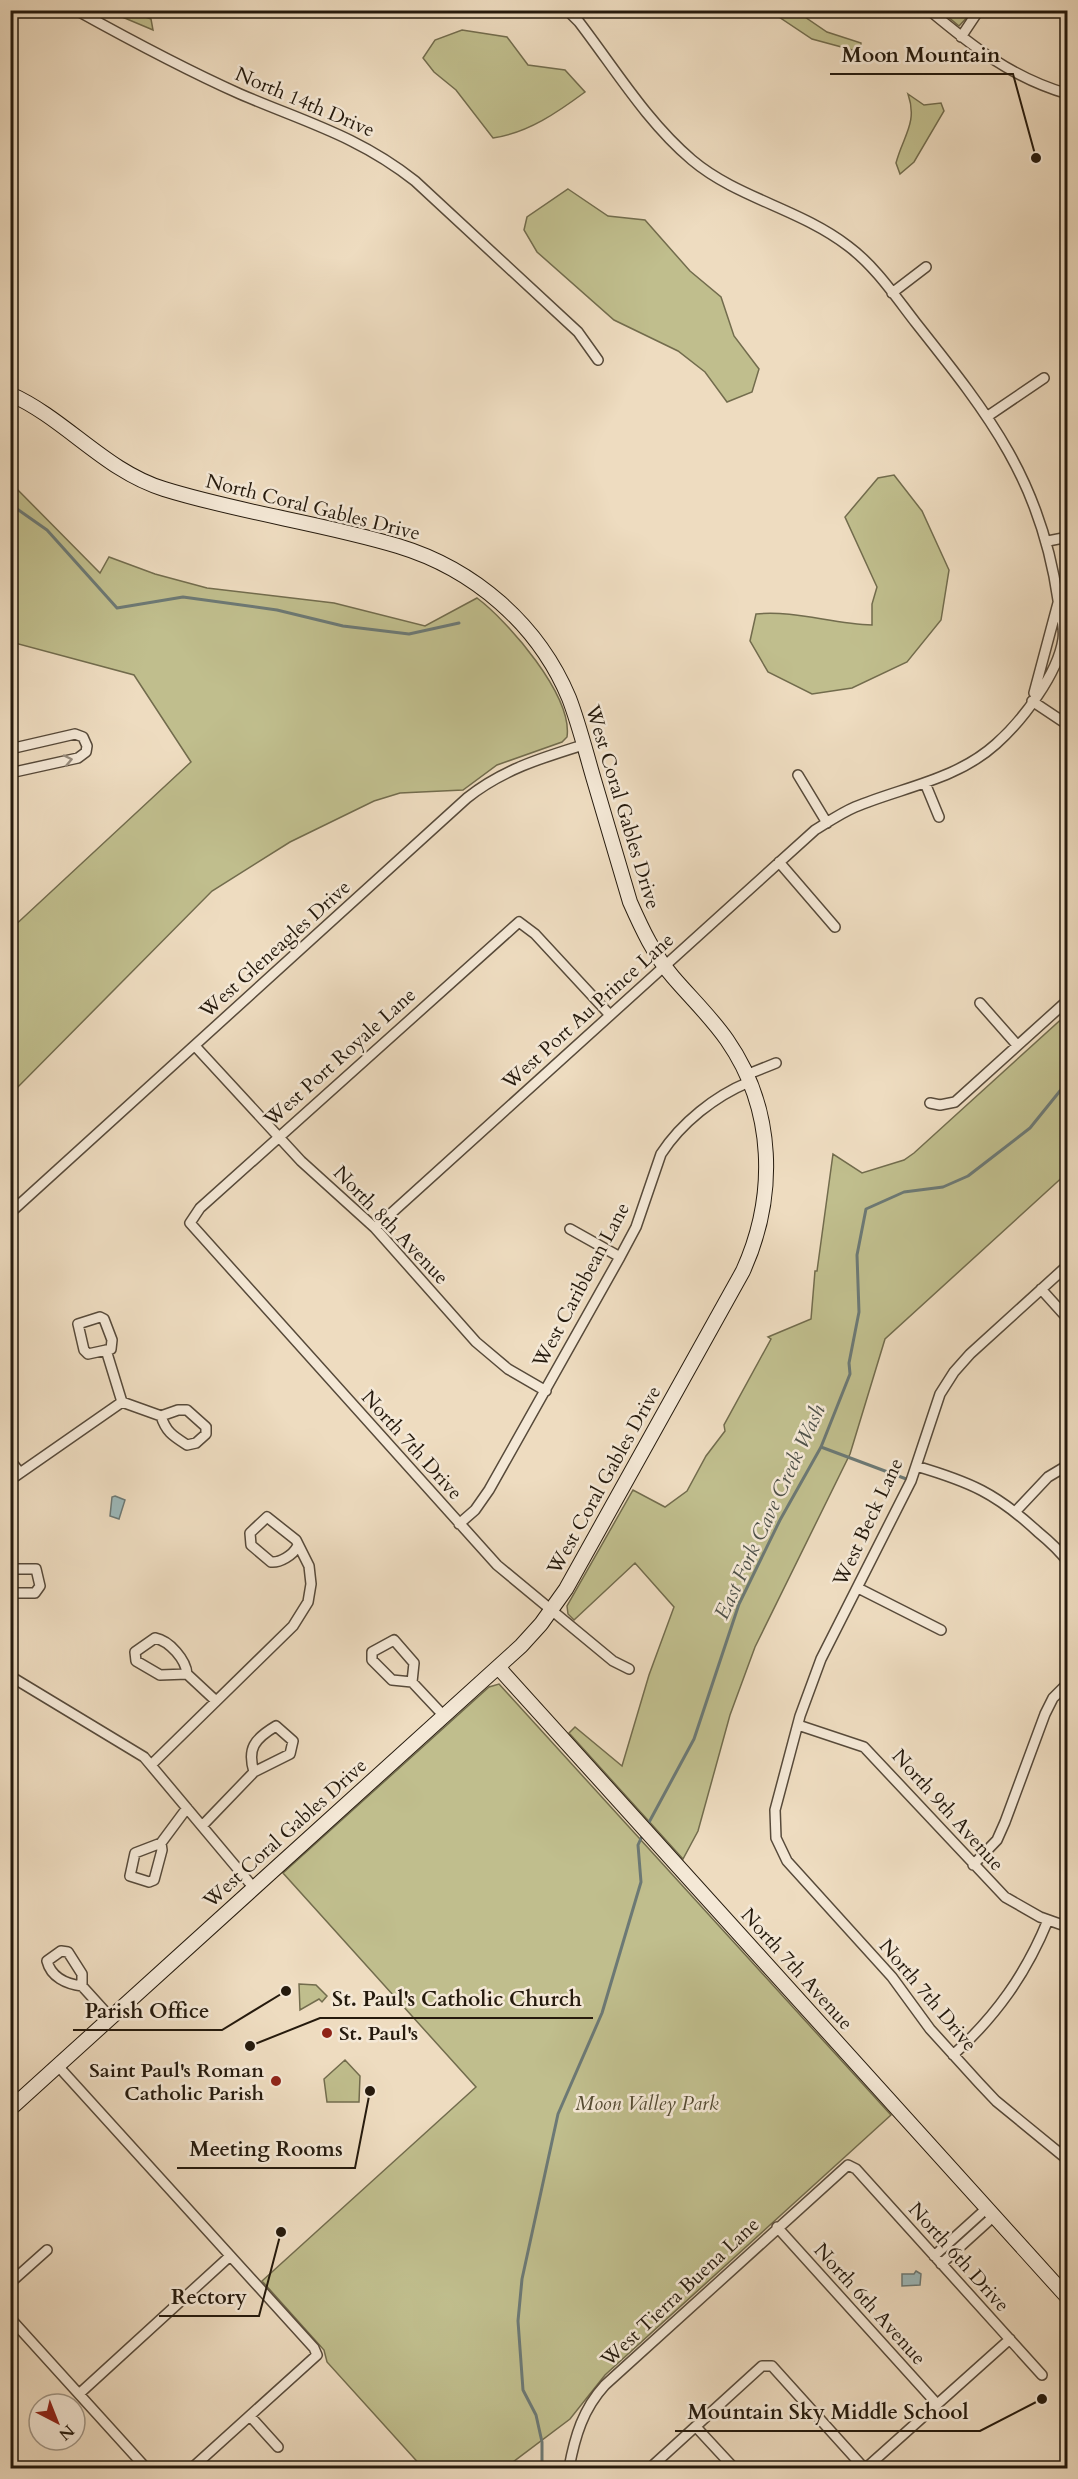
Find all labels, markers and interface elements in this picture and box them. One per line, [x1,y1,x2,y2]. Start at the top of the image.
callout: Moon Mountain [830,35,1013,74]
text: Moon Mountain [842,41,1001,70]
street label: North 14th Drive [231,60,379,144]
street label: North Coral Gables Drive [203,467,423,547]
street label: West Coral Gables Drive [579,701,667,912]
one-way arrow [62,754,72,767]
street label: West Gleneagles Drive [193,874,356,1025]
street label: West Port Au Prince Lane [495,926,680,1096]
street label: West Port Royale Lane [257,981,422,1133]
street label: North 8th Avenue [327,1160,455,1290]
street label: West Caribbean Lane [526,1198,636,1373]
street label: West Coral Gables Drive [540,1381,667,1580]
street label: North 7th Drive [355,1384,469,1506]
water label: East Fork Cave Creek Wash [707,1400,833,1624]
street label: West Beck Lane [826,1453,910,1591]
street label: North 9th Avenue [886,1743,1010,1877]
street label: West Coral Gables Drive [197,1752,373,1915]
street label: North 7th Avenue [735,1902,859,2036]
street label: North 7th Drive [873,1933,983,2057]
callout: St. Paul's Catholic Church [320,1979,593,2018]
text: St. Paul's Catholic Church [332,1985,582,2014]
callout: Parish Office [73,1991,222,2030]
text: Parish Office [85,1997,209,2026]
place label: St. Paul's [339,2020,418,2047]
marker: St. Paul's [320,2026,334,2040]
place label: Saint Paul's Roman Catholic Parish [89,2057,265,2107]
marker: Saint Paul's Roman Catholic Parish [269,2074,283,2088]
park label: Moon Valley Park [575,2090,719,2117]
callout: Meeting Rooms [177,2129,355,2168]
text: Meeting Rooms [189,2135,343,2164]
street label: North 6th Drive [902,2196,1016,2318]
street label: West Tierra Buena Lane [594,2211,765,2373]
street label: North 6th Avenue [808,2237,932,2371]
callout: Rectory [159,2277,259,2316]
text: Rectory [171,2283,247,2312]
north arrow [27,2392,87,2452]
callout: Mountain Sky Middle School [675,2392,980,2431]
text: Mountain Sky Middle School [687,2398,969,2427]
text: N [54,2420,79,2445]

